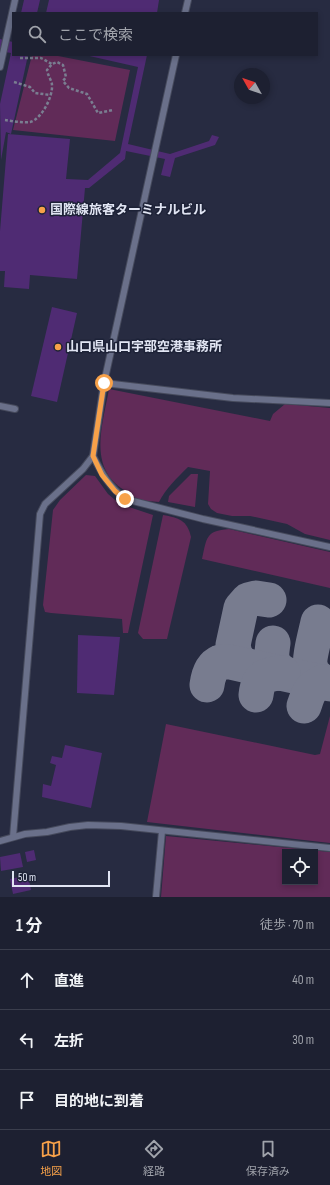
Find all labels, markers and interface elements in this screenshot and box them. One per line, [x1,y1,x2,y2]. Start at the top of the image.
search box [12,12,318,56]
icon: search [26,23,48,45]
text: ここで検索 [58,26,133,45]
north arrow [234,68,270,104]
place label: 国際線旅客ターミナルビル [50,202,206,218]
marker: 国際線旅客ターミナルビル [37,205,47,215]
place label: 山口県山口宇部空港事務所 [66,339,222,355]
marker: 山口県山口宇部空港事務所 [53,342,63,352]
route start [95,374,113,392]
route end [116,490,134,508]
map controls [282,849,318,885]
button: locate [282,849,318,885]
scale bar [12,869,110,888]
text: 50 m [18,871,36,884]
text: 1 分 [16,916,42,936]
text: 徒歩 · 70 m [260,917,314,933]
icon: ahead [16,969,38,991]
text: 直進 [54,972,84,991]
text: 40 m [292,972,314,988]
icon: left [16,1029,38,1051]
text: 左折 [54,1032,84,1051]
text: 30 m [292,1032,314,1048]
icon: arrive [16,1089,38,1111]
text: 目的地に到着 [54,1092,144,1111]
tab: 地図 [40,1138,62,1178]
tab: 経路 [143,1138,165,1178]
tab: 保存済み [246,1138,290,1178]

